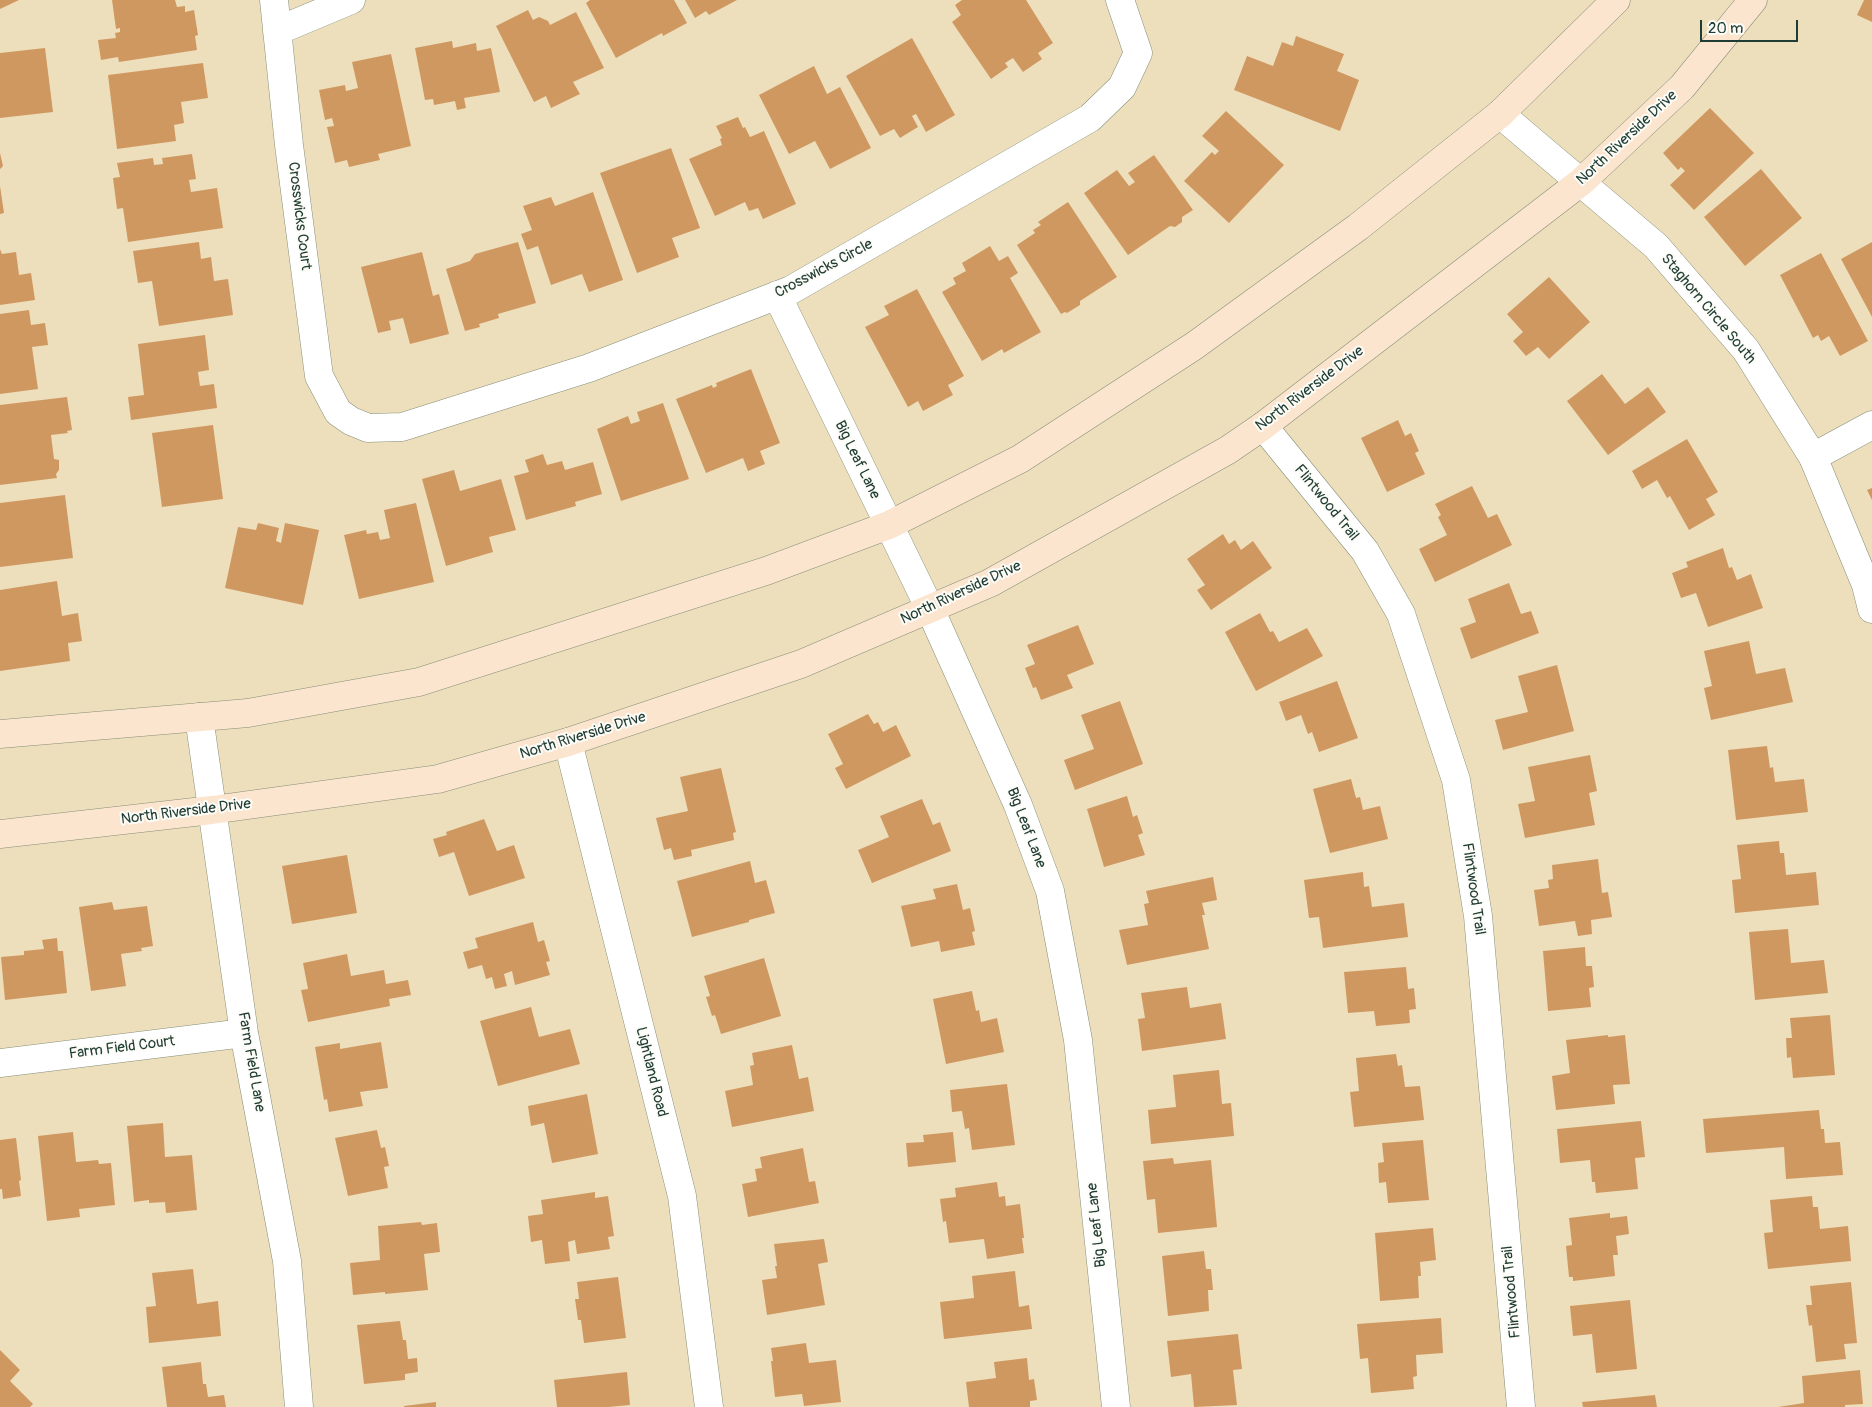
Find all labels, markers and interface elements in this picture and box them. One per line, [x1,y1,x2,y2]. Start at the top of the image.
scale bar [1702,10,1800,42]
text: 20 m [1708,19,1743,38]
street label: North Riverside Drive [1573,87,1681,189]
street label: Crosswicks Court [283,161,315,271]
street label: Crosswicks Circle [772,236,876,302]
street label: Staghorn Circle South [1657,250,1759,368]
street label: North Riverside Drive [1252,342,1368,436]
street label: Big Leaf Lane [830,418,884,502]
street label: Flintwood Trail [1290,461,1362,545]
street label: North Riverside Drive [898,557,1024,629]
street label: North Riverside Drive [518,708,648,764]
street label: Big Leaf Lane [1002,785,1050,871]
street label: North Riverside Drive [120,795,252,829]
street label: Flintwood Trail [1458,842,1488,936]
street label: Farm Field Lane [233,1011,269,1113]
street label: Lightland Road [631,1025,671,1119]
street label: Farm Field Court [68,1033,176,1063]
street label: Big Leaf Lane [1084,1182,1110,1268]
street label: Flintwood Trail [1499,1245,1525,1339]

